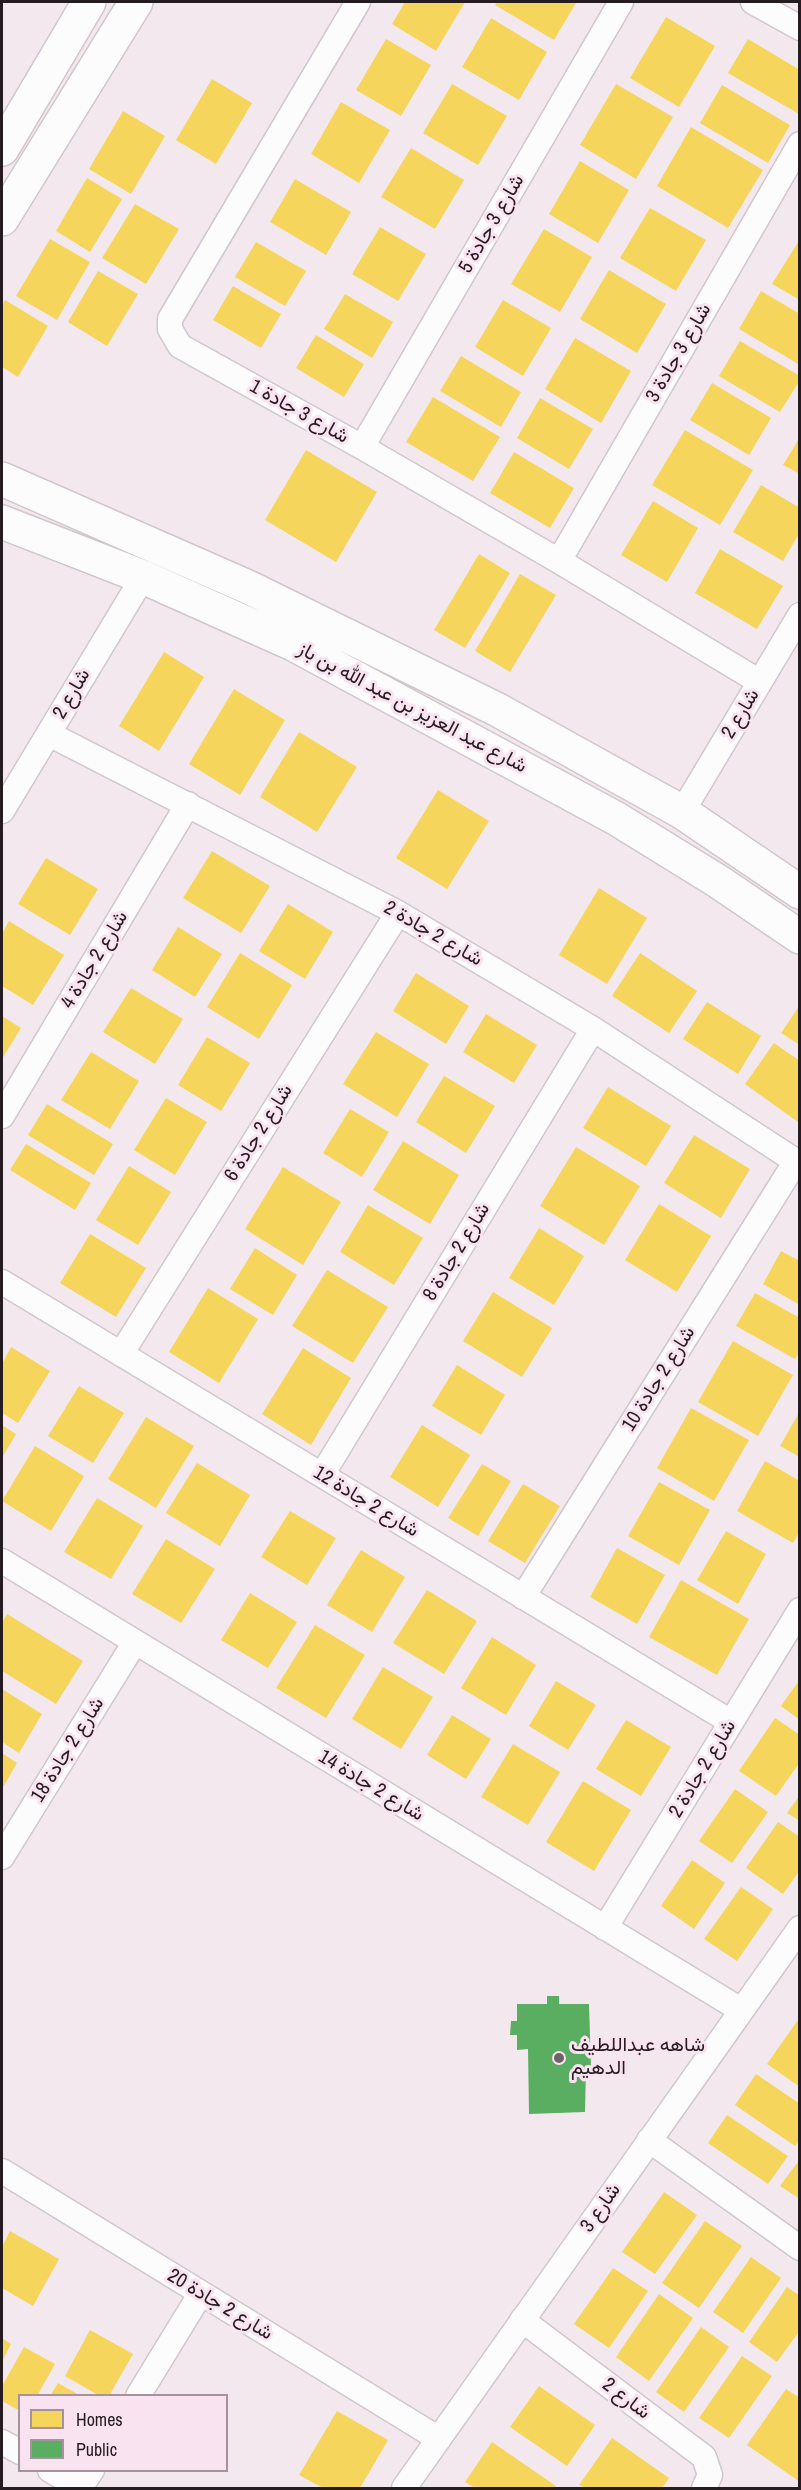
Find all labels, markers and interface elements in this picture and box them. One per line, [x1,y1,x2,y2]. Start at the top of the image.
street label: شارع 3 جادة 5 [454,171,530,277]
street label: شارع 3 جادة 3 [641,300,717,406]
street label: شارع 3 جادة 1 [245,375,353,449]
street label: شارع عبد العزيز بن عبد الله بن باز [293,637,531,779]
street label: شارع 2 [48,665,96,723]
street label: شارع 2 [717,685,765,743]
street label: شارع 2 جادة 2 [380,896,486,972]
street label: شارع 2 جادة 4 [56,907,134,1013]
street label: شارع 2 جادة 6 [220,1080,298,1186]
street label: شارع 2 جادة 8 [418,1199,496,1305]
street label: شارع 2 جادة 10 [617,1322,701,1436]
street label: شارع 2 جادة 12 [309,1461,423,1543]
street label: شارع 2 جادة 18 [26,1693,110,1807]
street label: شارع 2 جادة 2 [664,1716,742,1822]
street label: شارع 2 جادة 14 [314,1745,428,1827]
place label: شاهه عبداللطيف الدهيم [571,2034,705,2081]
marker: شاهه عبداللطيف الدهيم [552,2051,566,2065]
street label: شارع 3 [576,2179,626,2237]
street label: شارع 2 جادة 20 [163,2264,277,2346]
street label: شارع 2 [597,2373,655,2425]
legend [18,2394,228,2472]
text: Homes [76,2407,123,2432]
text: Public [76,2437,117,2462]

